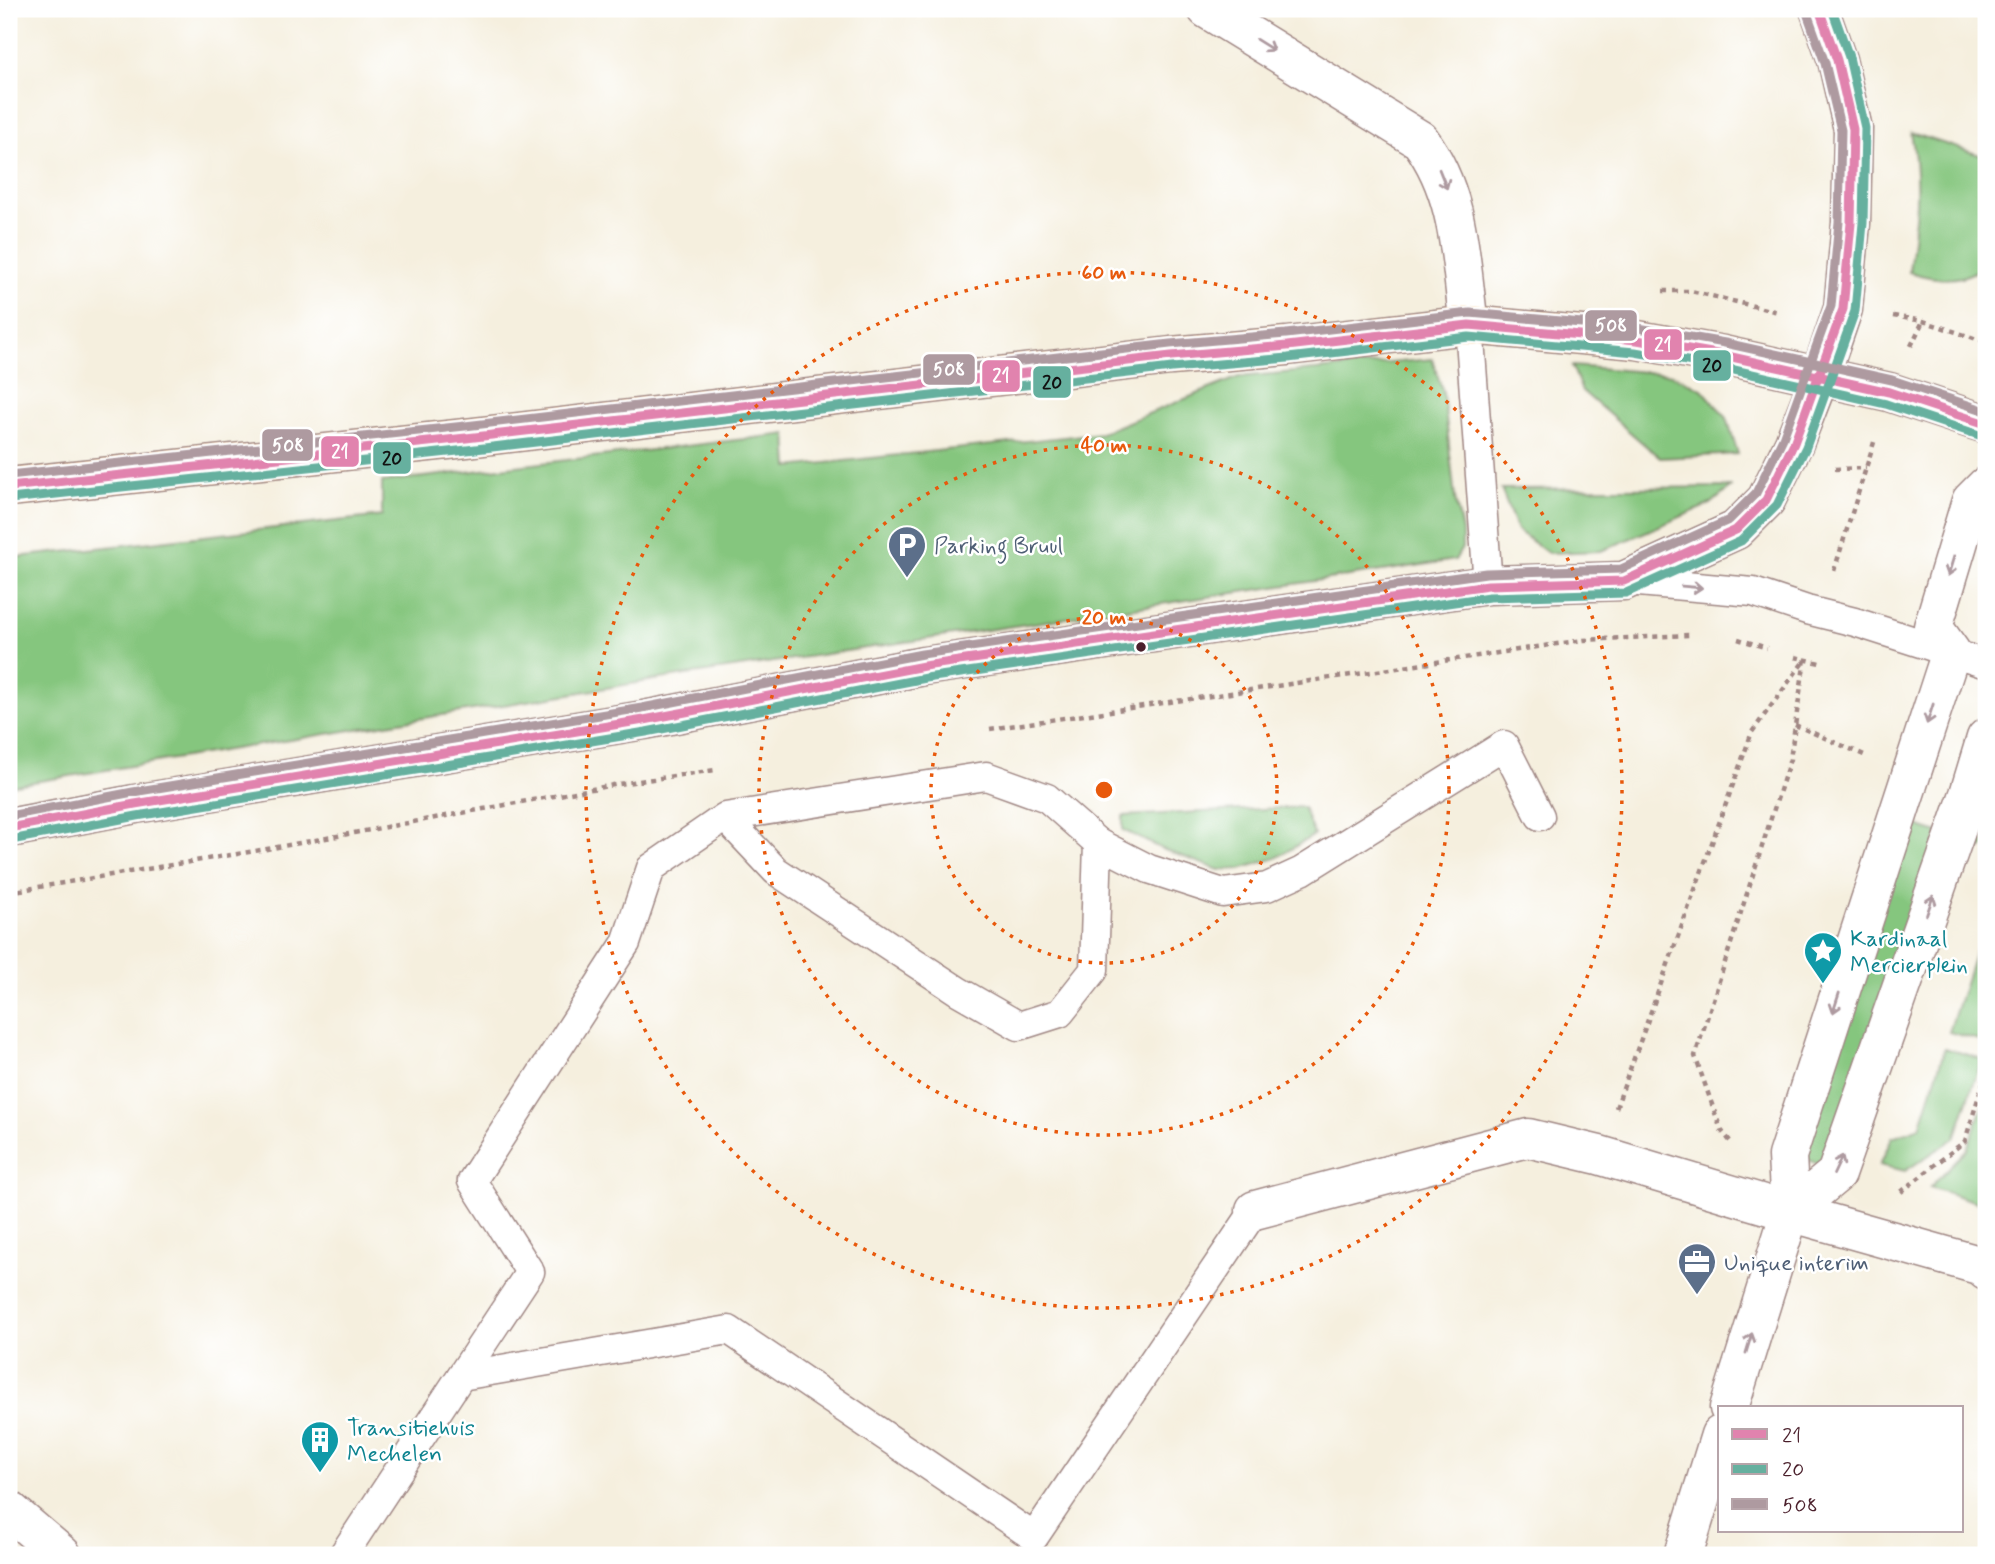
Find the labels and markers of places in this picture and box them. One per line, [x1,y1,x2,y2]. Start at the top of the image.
parking icon: Parking Bruul [886,524,928,579]
place label: Parking Bruul [934,532,1063,564]
unlabelled marker [1134,640,1148,654]
centre of rings [1092,778,1116,802]
place label: Kardinaal Mercierplein [1850,925,1968,981]
place icon: Kardinaal Mercierplein [1802,930,1844,985]
office icon: Unique interim [1676,1241,1718,1296]
place label: Unique interim [1724,1249,1869,1279]
place label: Transitiehuis Mechelen [347,1414,475,1470]
building icon: Transitiehuis Mechelen [299,1419,341,1474]

